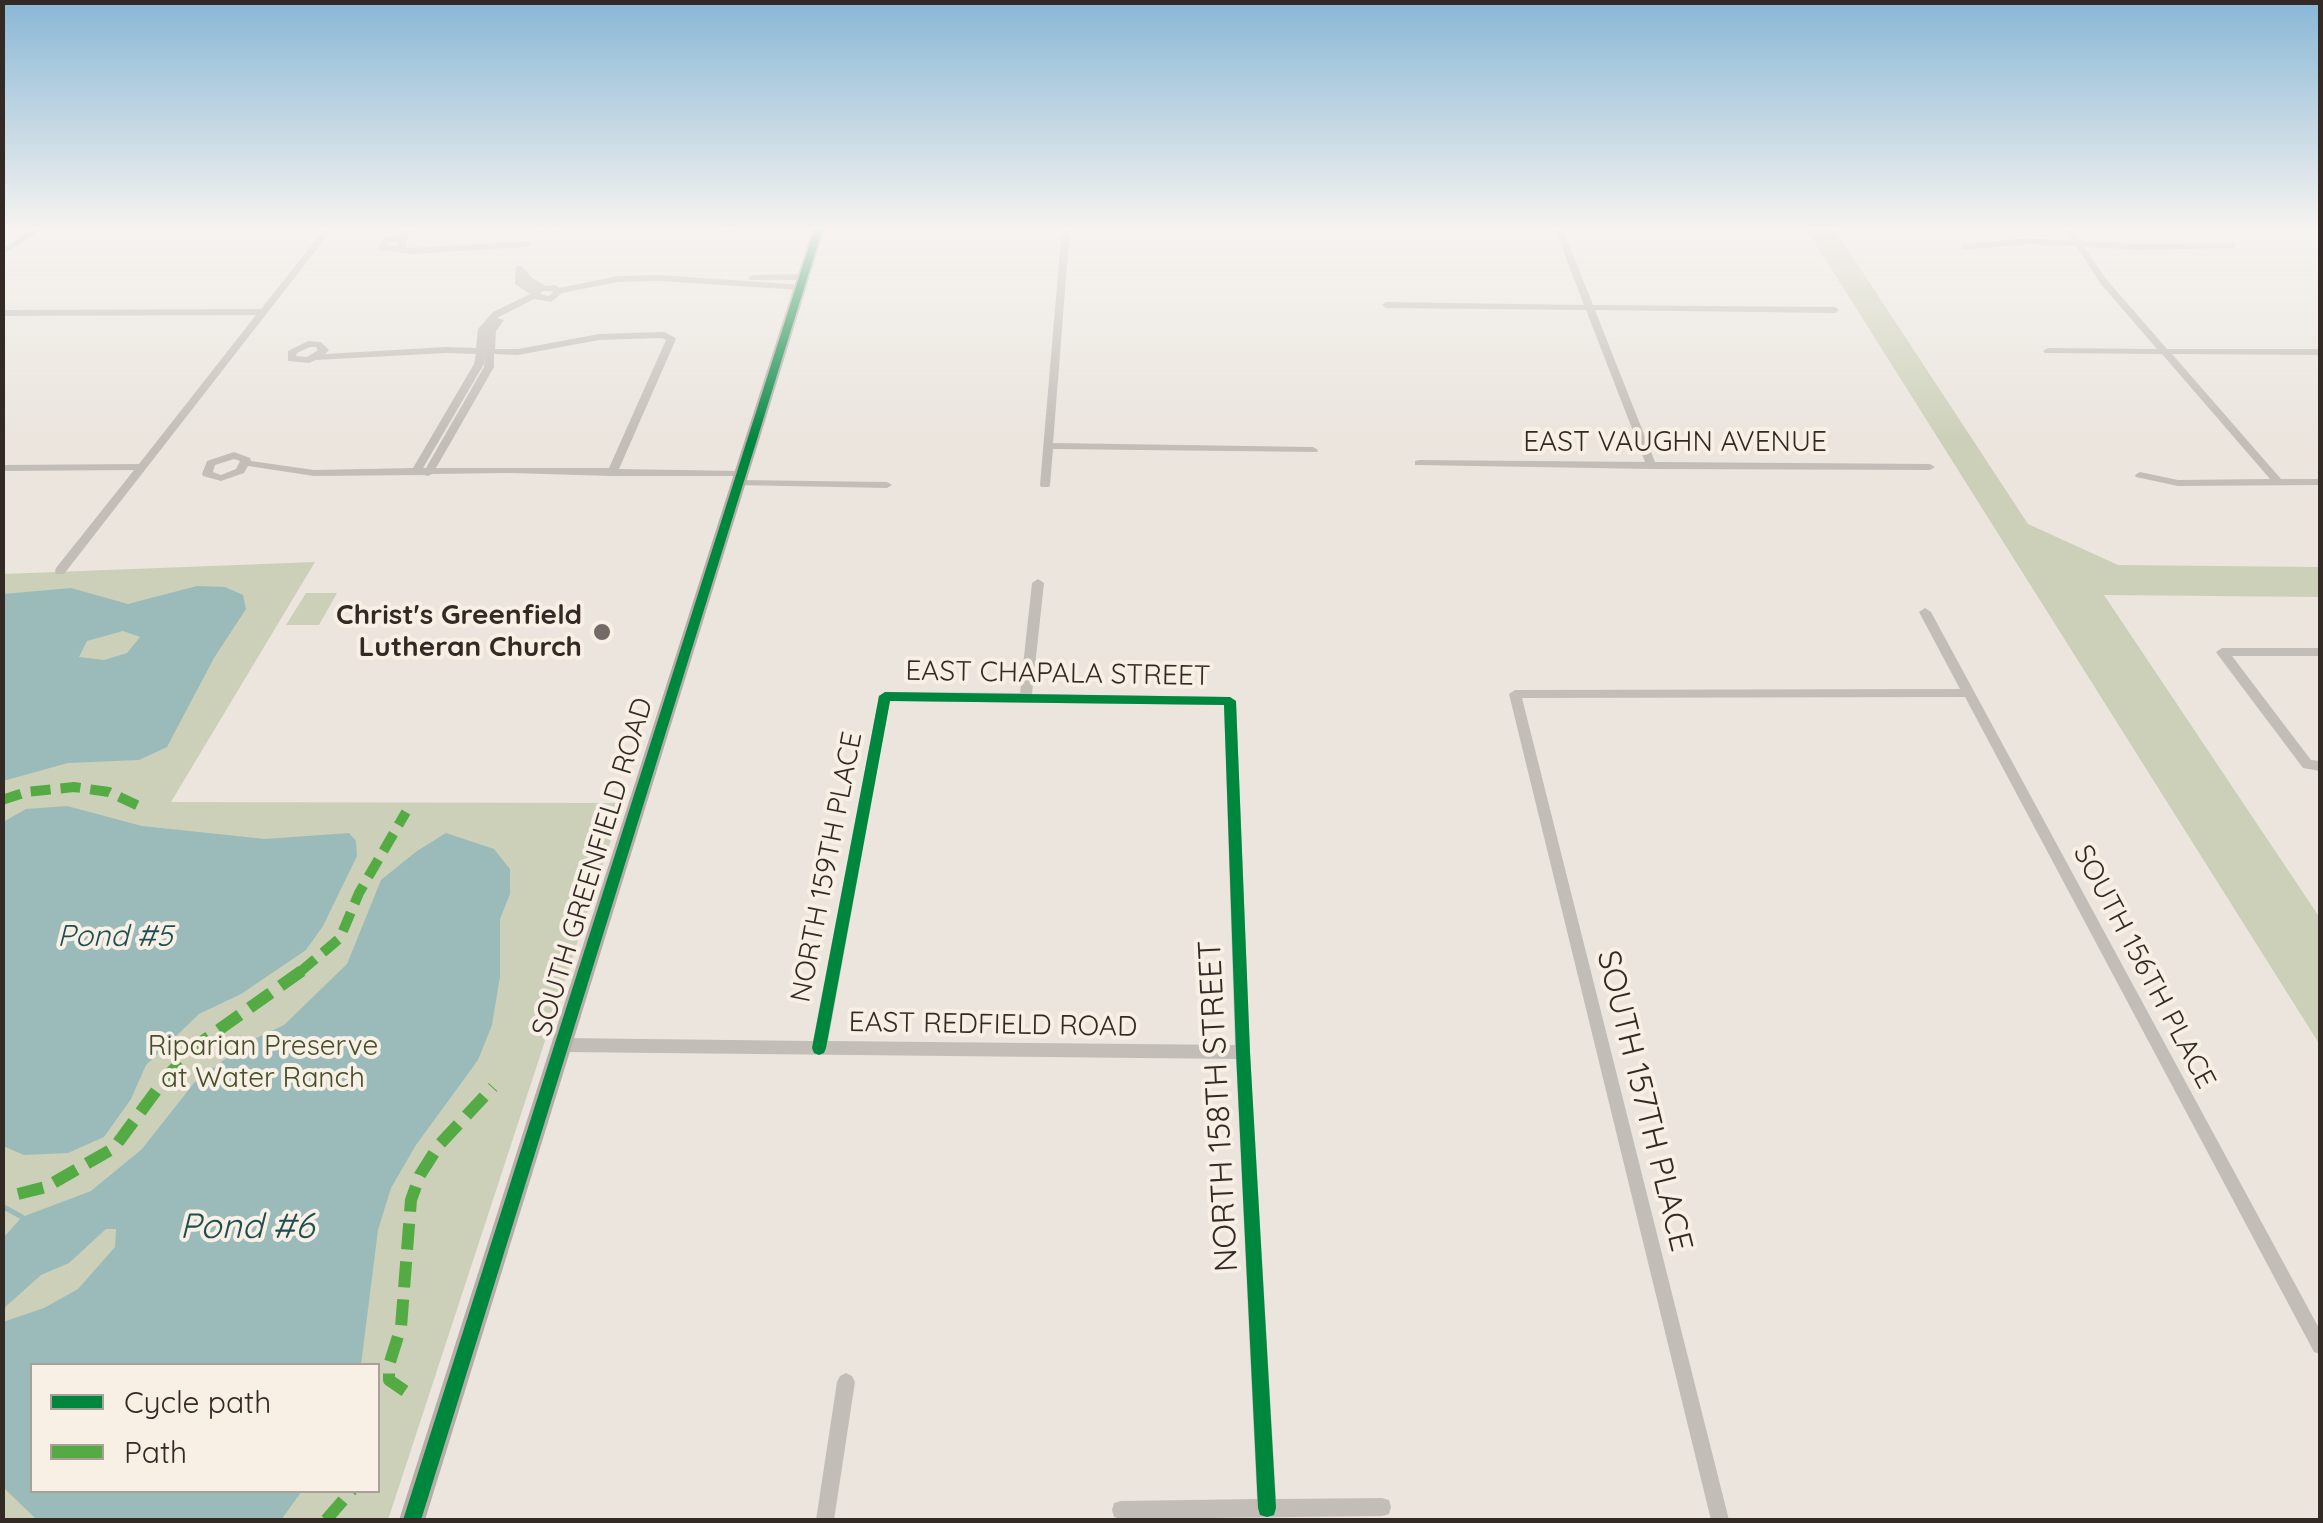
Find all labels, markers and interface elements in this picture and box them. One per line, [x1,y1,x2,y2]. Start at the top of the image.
street label: EAST VAUGHN AVENUE [1523,426,1827,460]
place label: Christ's Greenfield Lutheran Church [336,599,582,665]
marker: Christ's Greenfield Lutheran Church [591,621,613,643]
street label: EAST CHAPALA STREET [905,655,1211,693]
street label: SOUTH GREENFIELD ROAD [526,694,660,1040]
street label: NORTH 159TH PLACE [784,729,870,1005]
street label: SOUTH 156TH PLACE [2066,839,2222,1095]
water label: Pond #5 [57,919,173,955]
street label: NORTH 158TH STREET [1191,939,1247,1273]
street label: SOUTH 157TH PLACE [1588,946,1700,1256]
street label: EAST REDFIELD ROAD [848,1006,1138,1044]
park label: Riparian Preserve at Water Ranch [148,1030,378,1096]
water label: Pond #6 [180,1206,314,1248]
legend [30,1363,380,1493]
text: Cycle path [124,1383,271,1421]
text: Path [124,1433,187,1471]

